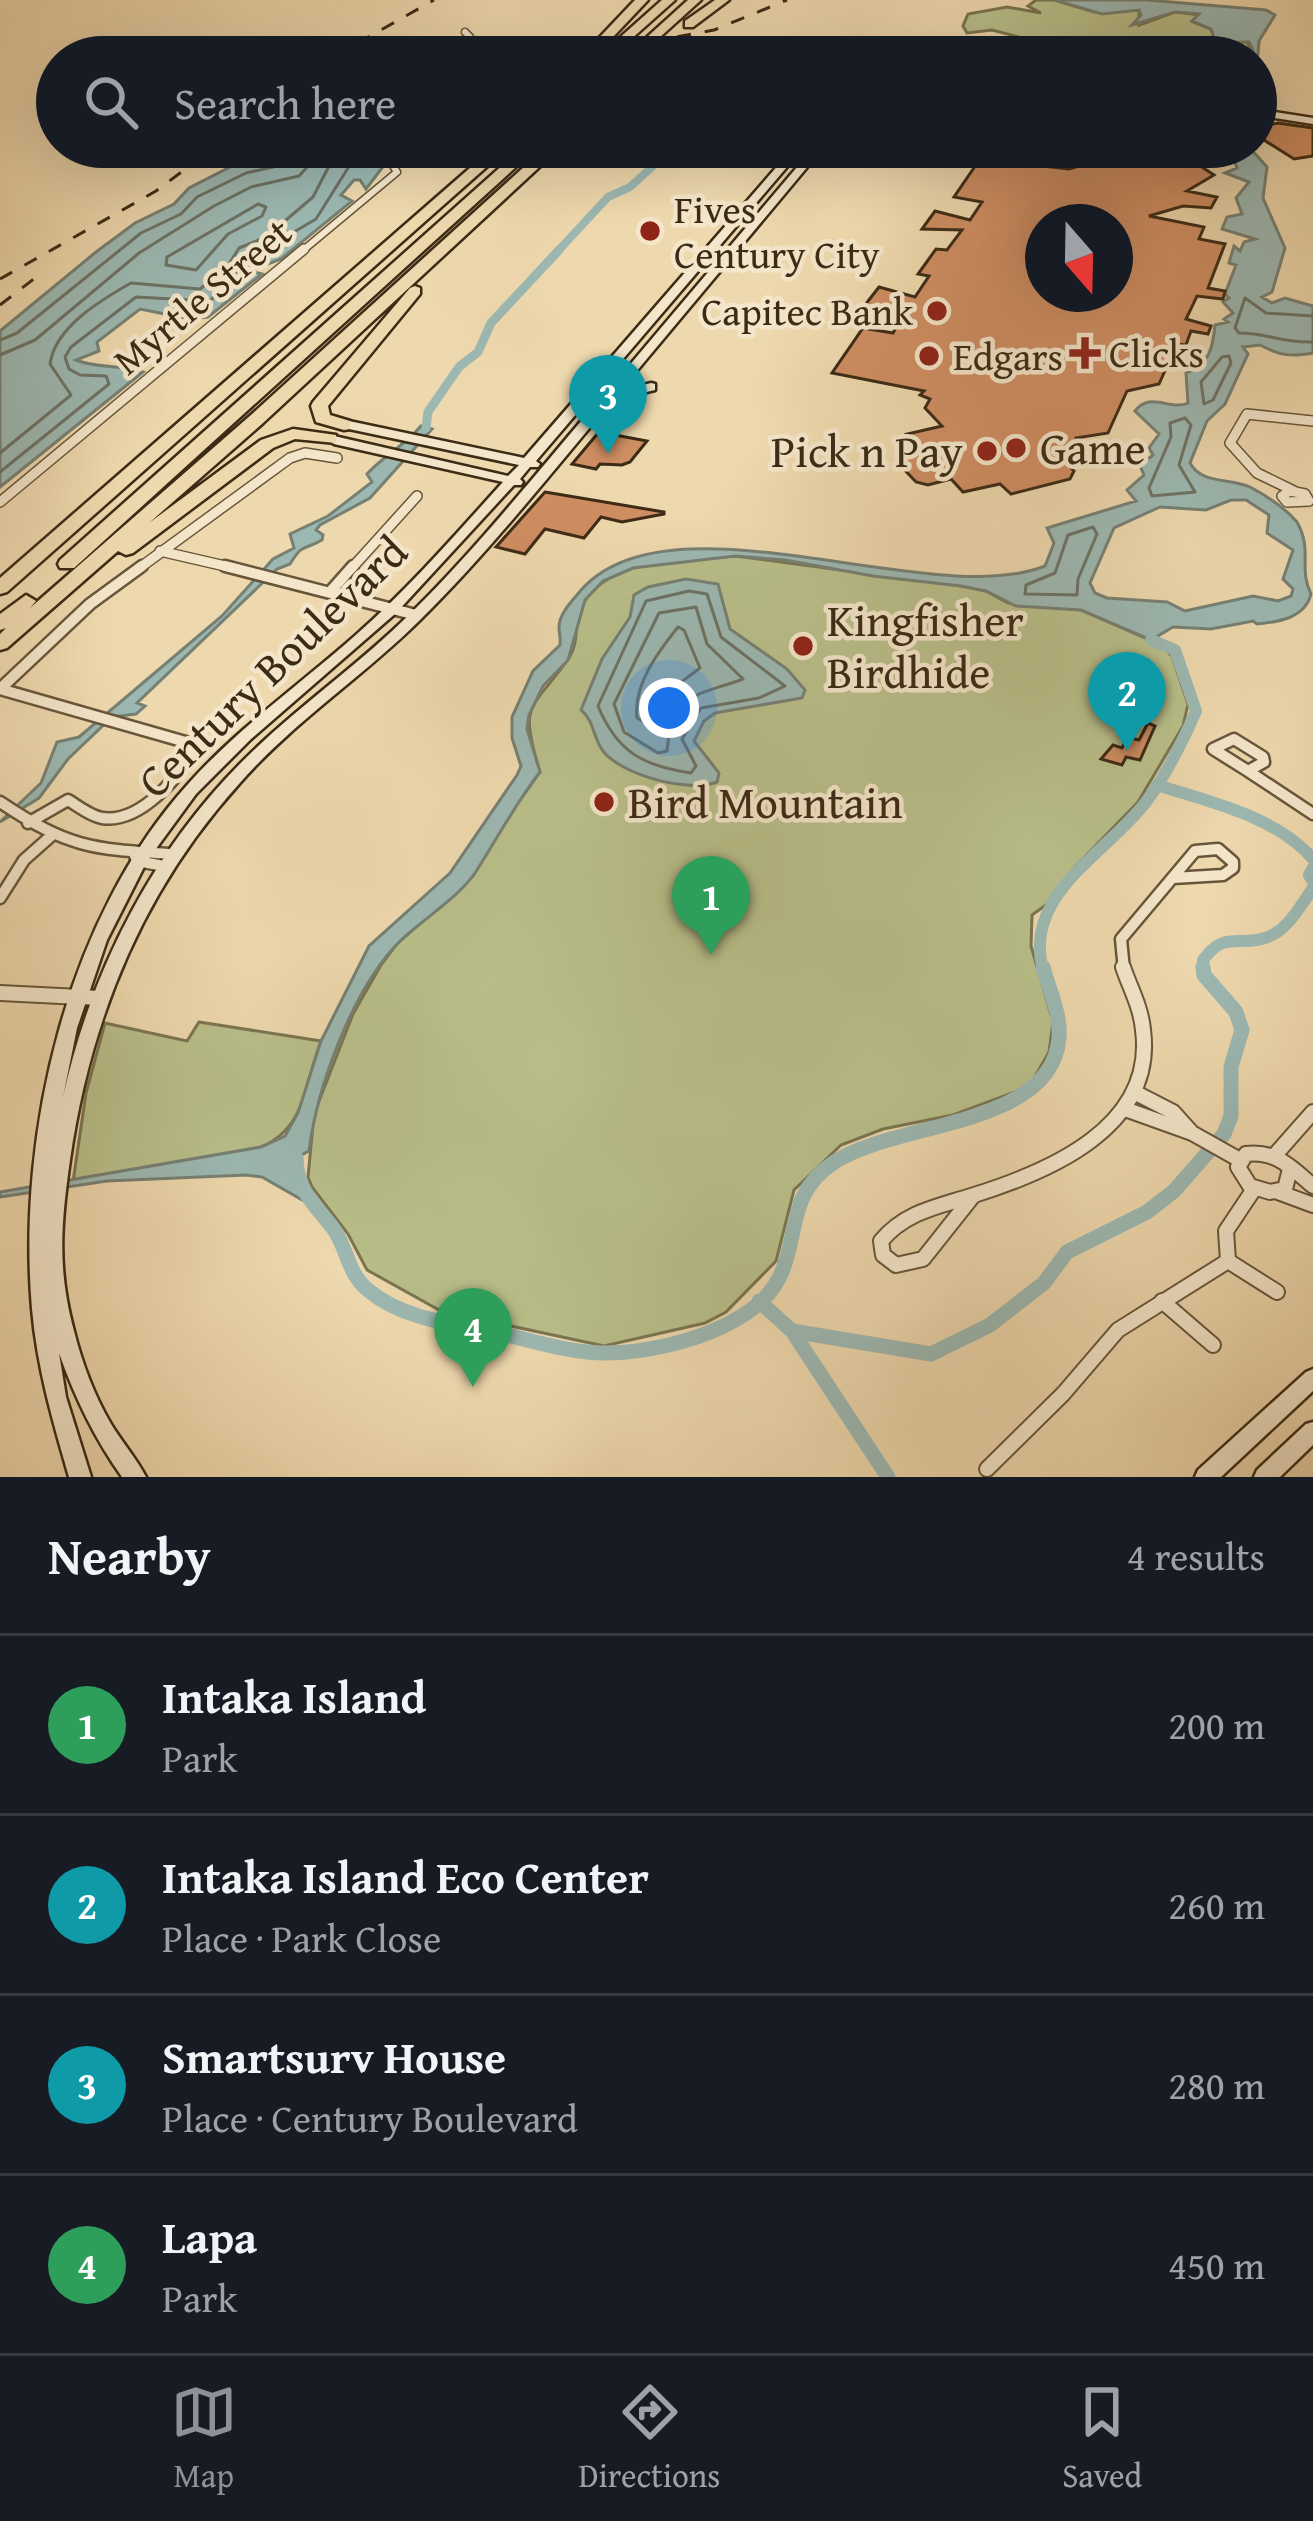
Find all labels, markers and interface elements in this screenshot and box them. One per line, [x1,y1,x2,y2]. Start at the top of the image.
search box [36,36,1277,168]
icon: search [78,69,144,135]
text: Search here [174,70,396,135]
place label: Fives Century City [674,180,880,282]
street label: Myrtle Street [100,204,304,387]
north arrow [1025,204,1133,312]
marker: Fives Century City [637,218,663,244]
place label: Capitec Bank [701,282,913,339]
marker: Capitec Bank [924,298,950,324]
place label: Clicks [1109,324,1204,381]
place label: Edgars [953,327,1063,384]
marker: Clicks [1072,340,1098,366]
marker: Edgars [916,343,942,369]
pin: 3 [569,355,647,454]
place label: Game [1040,415,1146,480]
place label: Pick n Pay [771,418,964,483]
marker: Game [1003,435,1029,461]
marker: Pick n Pay [974,438,1000,464]
street label: Century Boulevard [122,520,421,812]
place label: Kingfisher Birdhide [827,587,1024,704]
marker: Kingfisher Birdhide [790,633,816,659]
pin: 2 [1088,652,1166,751]
your location [639,678,699,738]
place label: Bird Mountain [628,769,903,834]
marker: Bird Mountain [591,789,617,815]
pin: 1 [672,856,750,955]
pin: 4 [434,1288,512,1387]
text: Nearby [48,1518,211,1593]
text: 4 results [1127,1527,1265,1584]
text: Intaka Island [162,1664,426,1729]
text: 1 [77,1696,97,1753]
text: 200 m [1168,1696,1265,1753]
text: Park [162,1729,237,1786]
text: Intaka Island Eco Center [162,1844,649,1909]
text: 2 [77,1876,97,1933]
text: 260 m [1168,1876,1265,1933]
text: Place · Park Close [162,1909,441,1966]
text: Smartsurv House [162,2024,506,2089]
text: 3 [77,2056,97,2113]
text: 280 m [1168,2056,1265,2113]
text: Place · Century Boulevard [162,2089,578,2146]
text: Lapa [162,2204,257,2269]
text: 4 [77,2236,97,2293]
text: 450 m [1168,2236,1265,2293]
text: Park [162,2269,237,2326]
tab: Map [171,2379,237,2499]
tab: Directions [579,2379,720,2499]
tab: Saved [1062,2379,1142,2499]

